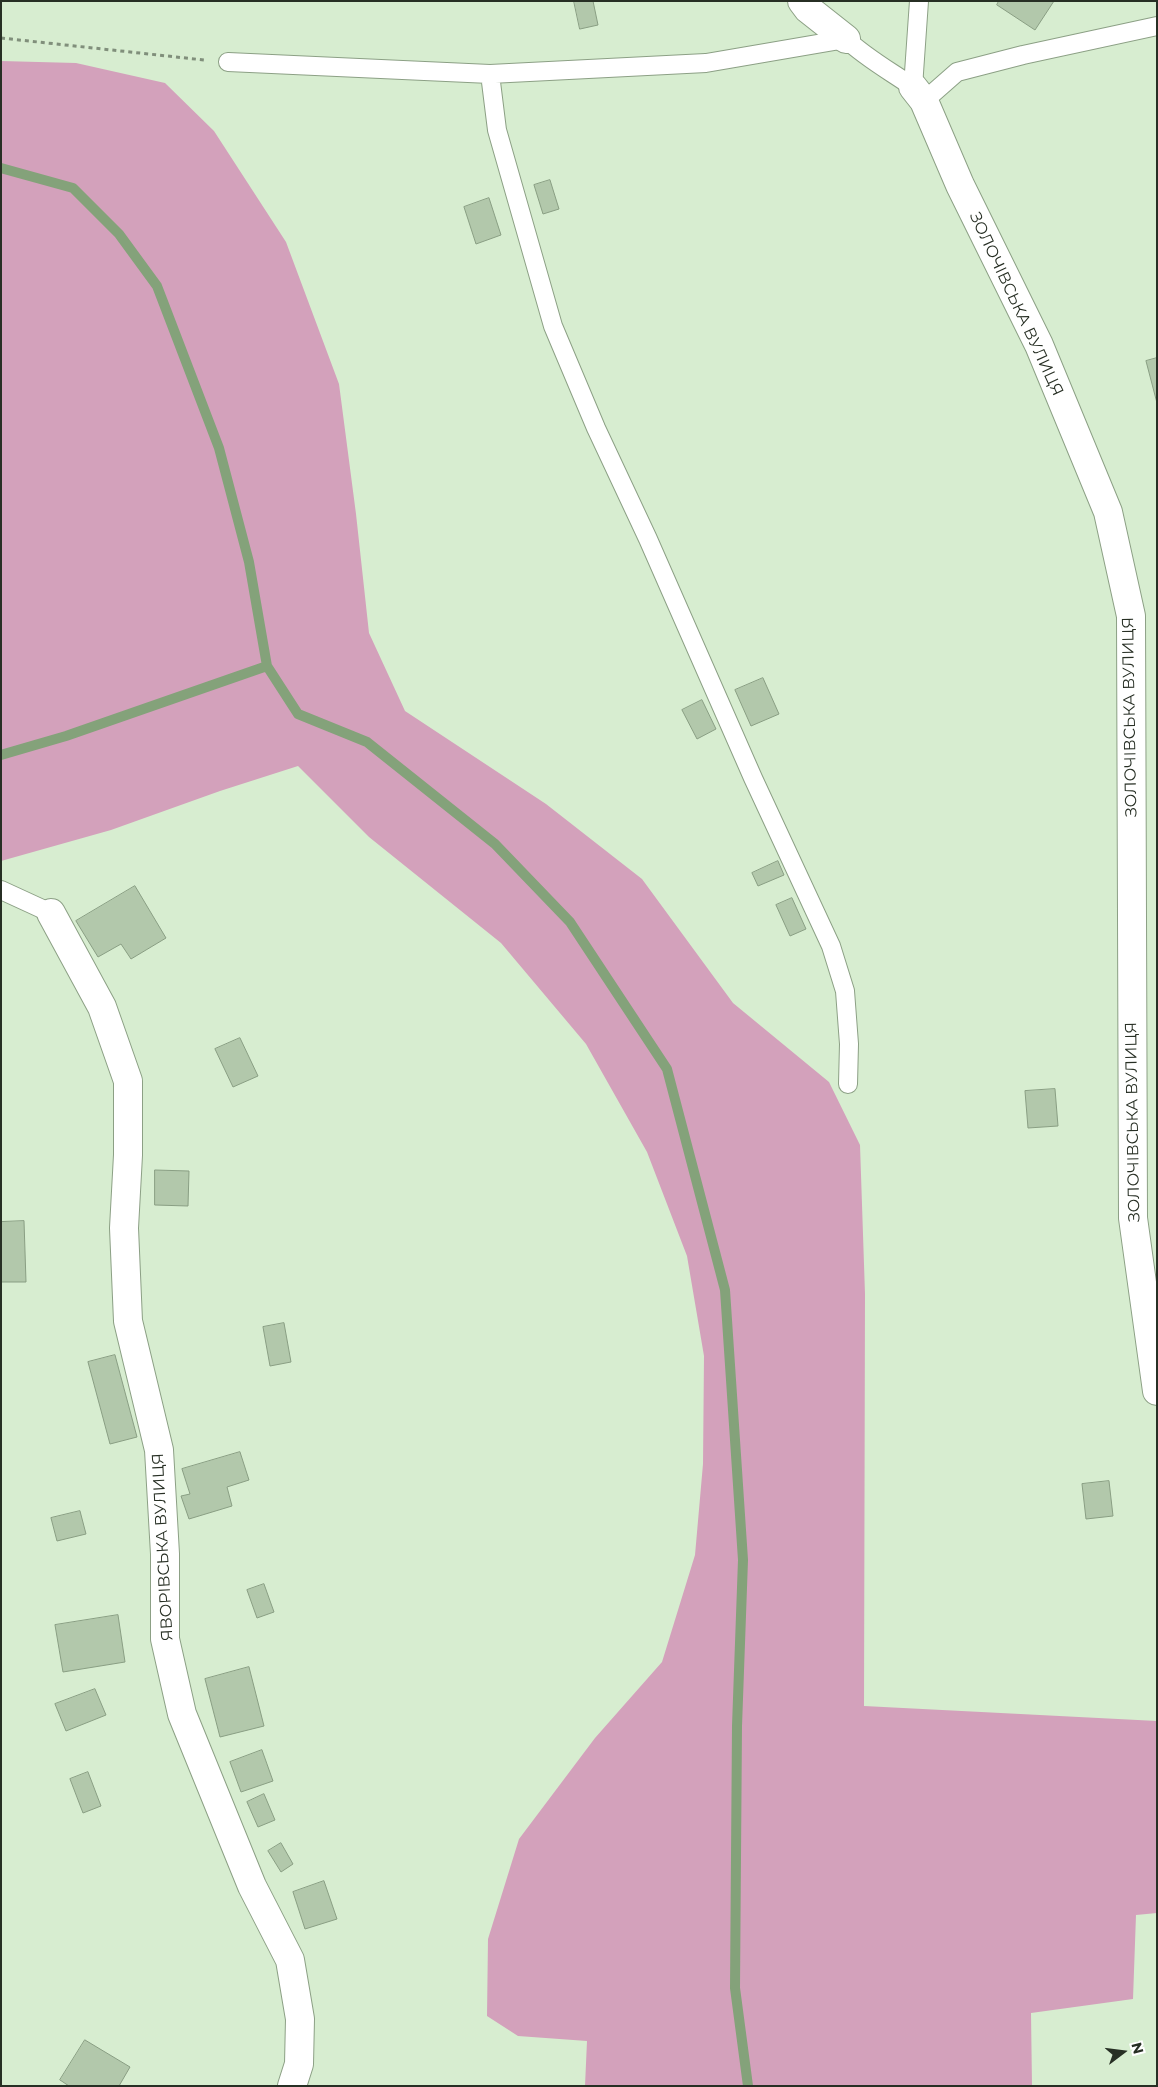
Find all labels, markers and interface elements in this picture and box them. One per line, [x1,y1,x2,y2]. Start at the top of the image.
street label: ЗОЛОЧІВСЬКА ВУЛИЦЯ [965,209,1067,399]
street label: ЗОЛОЧІВСЬКА ВУЛИЦЯ [1119,617,1141,817]
street label: ЗОЛОЧІВСЬКА ВУЛИЦЯ [1122,1022,1144,1222]
street label: ЯВОРІВСЬКА ВУЛИЦЯ [148,1453,178,1641]
north arrow [1098,2027,1148,2077]
text: N [1127,2040,1148,2056]

